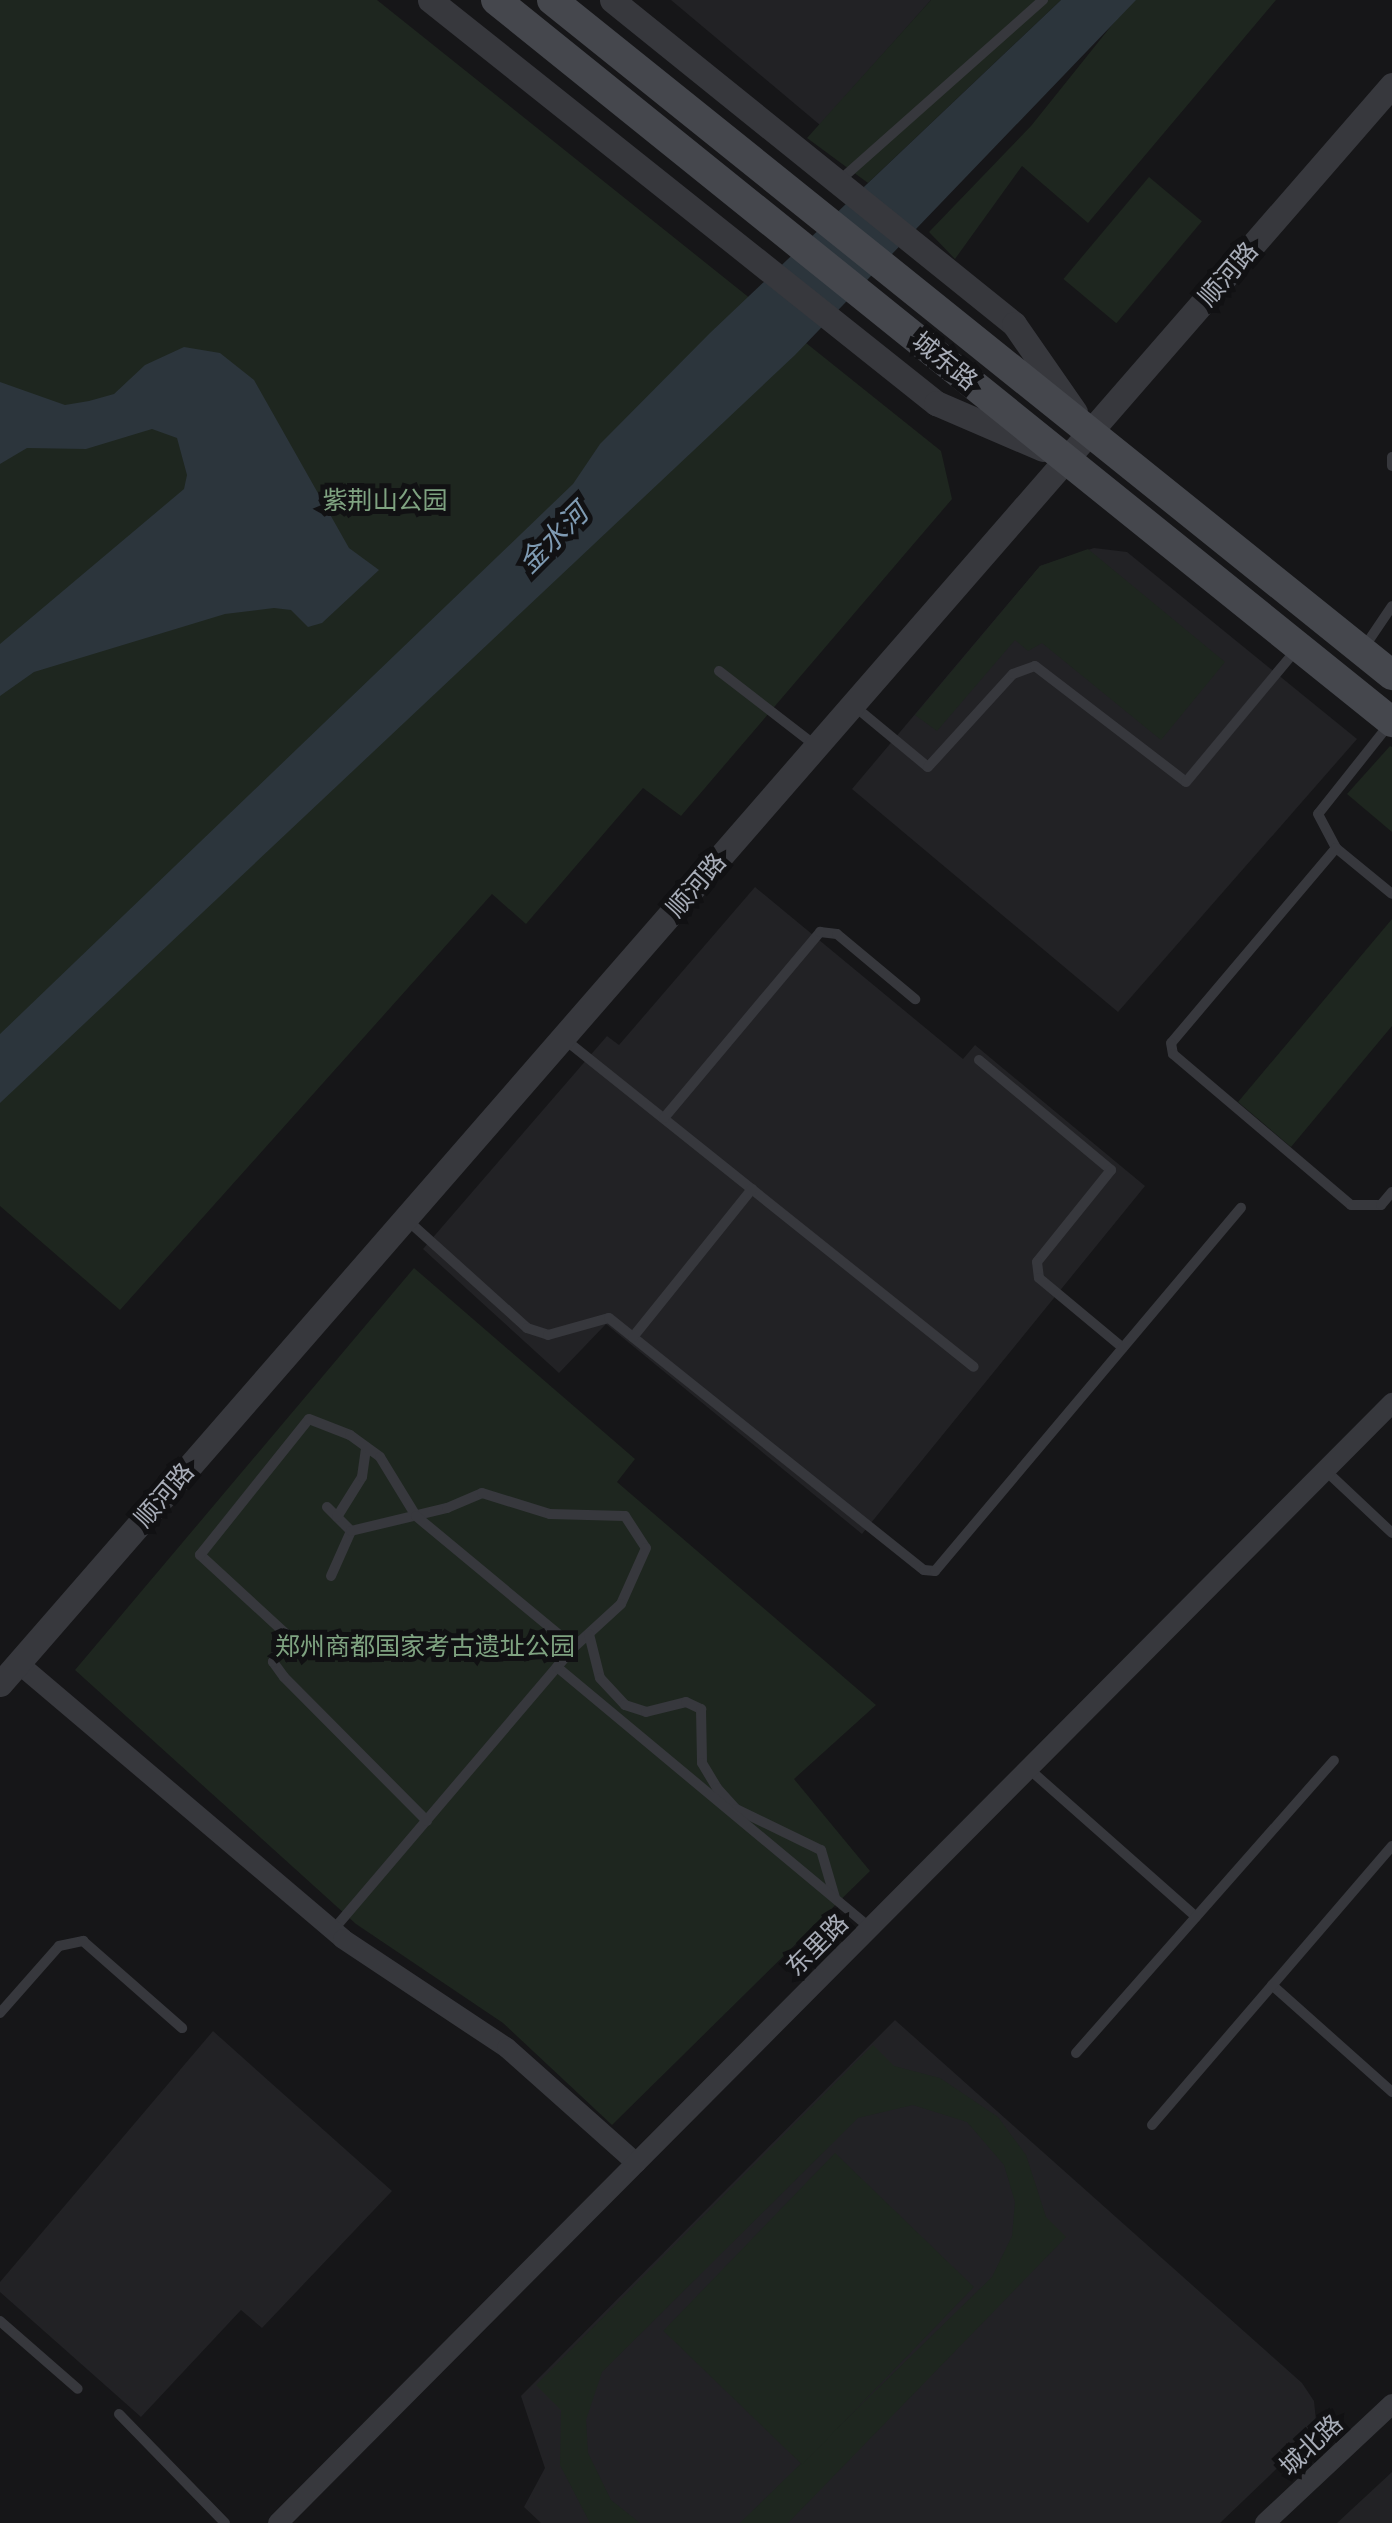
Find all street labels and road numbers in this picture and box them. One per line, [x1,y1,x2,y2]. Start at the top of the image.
street label: 顺河路 [1192,236,1264,312]
street label: 城东路 [906,326,984,396]
street label: 顺河路 [660,847,732,923]
street label: 顺河路 [128,1457,200,1533]
street label: 东里路 [780,1908,854,1982]
street label: 城北路 [1273,2408,1349,2482]

